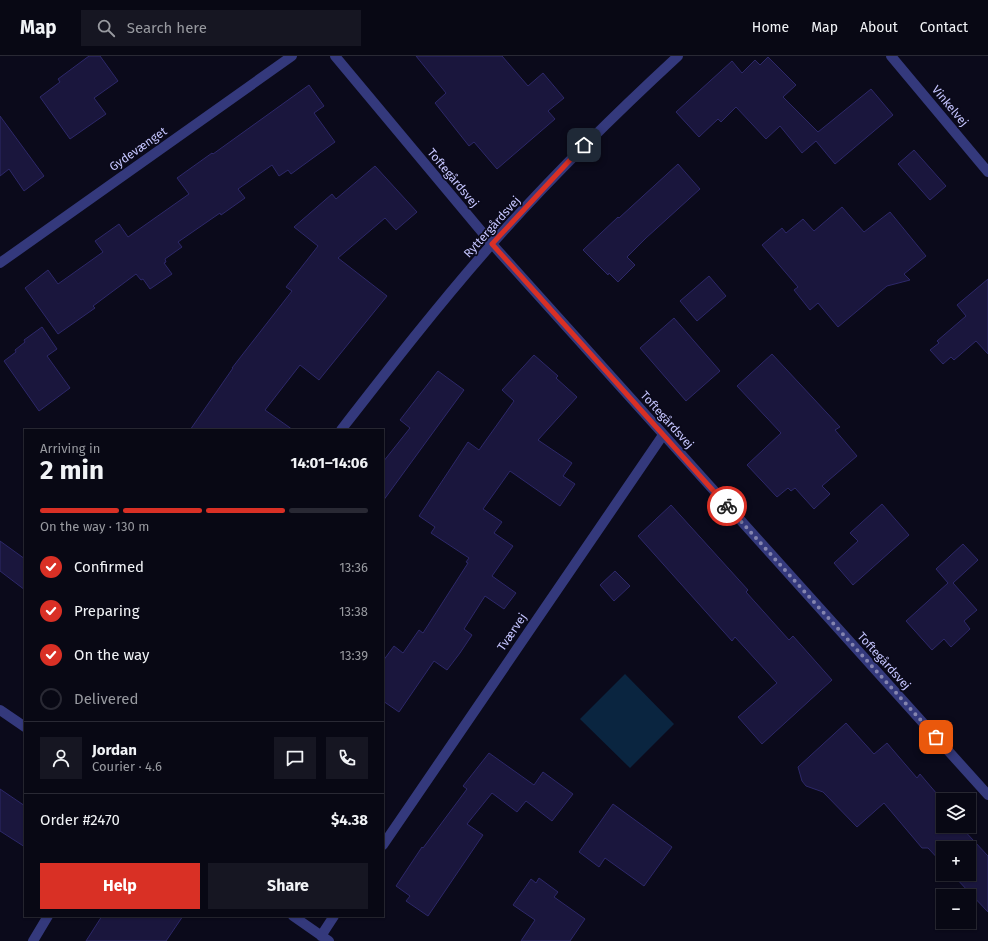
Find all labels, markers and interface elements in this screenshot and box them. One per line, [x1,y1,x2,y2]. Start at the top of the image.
search box [81,10,361,46]
text: Map [20,16,57,39]
icon: search [95,17,117,39]
text: Search here [127,19,207,37]
text: Home [752,19,789,36]
text: Map [811,19,838,36]
text: About [860,19,898,36]
text: Contact [920,19,968,36]
street label: Vinkelvej [929,83,971,129]
street label: Gydevænget [107,124,170,174]
pin [567,128,601,162]
icon: home [573,134,595,156]
street label: Toftegårdsvej [424,146,482,210]
street label: Ryttergårdsvej [461,193,523,261]
street label: Toftegårdsvej [638,388,696,452]
text: Arriving in [40,441,100,456]
text: 14:01–14:06 [291,454,368,472]
text: 2 min [40,455,104,486]
courier [707,486,747,526]
icon: bike [716,495,738,517]
text: On the way · 130 m [40,519,149,534]
icon: check [40,556,62,578]
text: Confirmed [74,558,144,576]
text: 13:36 [339,560,368,575]
icon: check [40,600,62,622]
text: Preparing [74,602,139,620]
text: 13:38 [339,604,368,619]
street label: Tværvej [494,611,530,653]
street label: Toftegårdsvej [855,629,913,693]
icon: check [40,644,62,666]
text: On the way [74,646,149,664]
text: 13:39 [339,648,368,663]
text: Delivered [74,690,138,708]
pin [919,720,953,754]
icon: bag [925,726,947,748]
button: person [40,737,82,779]
button: chat [274,737,316,779]
button: phone [326,737,368,779]
text: Jordan [92,741,137,759]
text: Courier · 4.6 [92,759,162,774]
map controls [936,793,976,929]
button: layers [936,793,976,833]
text: Order #2470 [40,811,120,829]
text: $4.38 [331,811,368,829]
button: + [936,841,976,881]
button: Help [40,863,200,909]
button: Share [208,863,368,909]
button: − [936,889,976,929]

